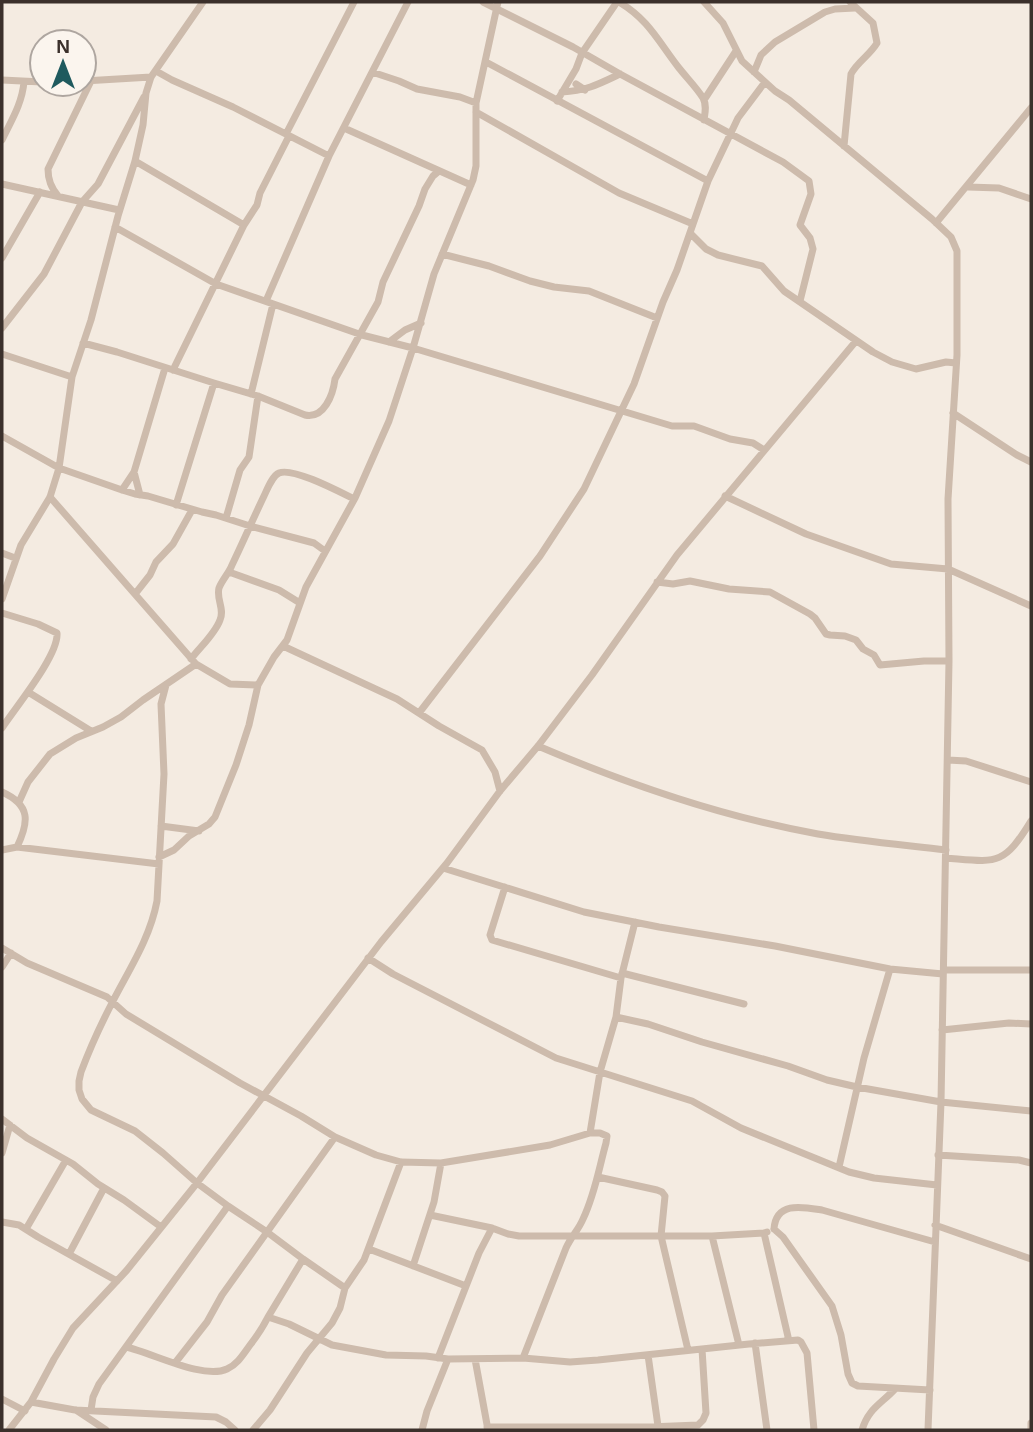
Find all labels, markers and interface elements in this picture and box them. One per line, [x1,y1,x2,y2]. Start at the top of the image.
north arrow [28,28,98,98]
text: N [56,36,70,57]

